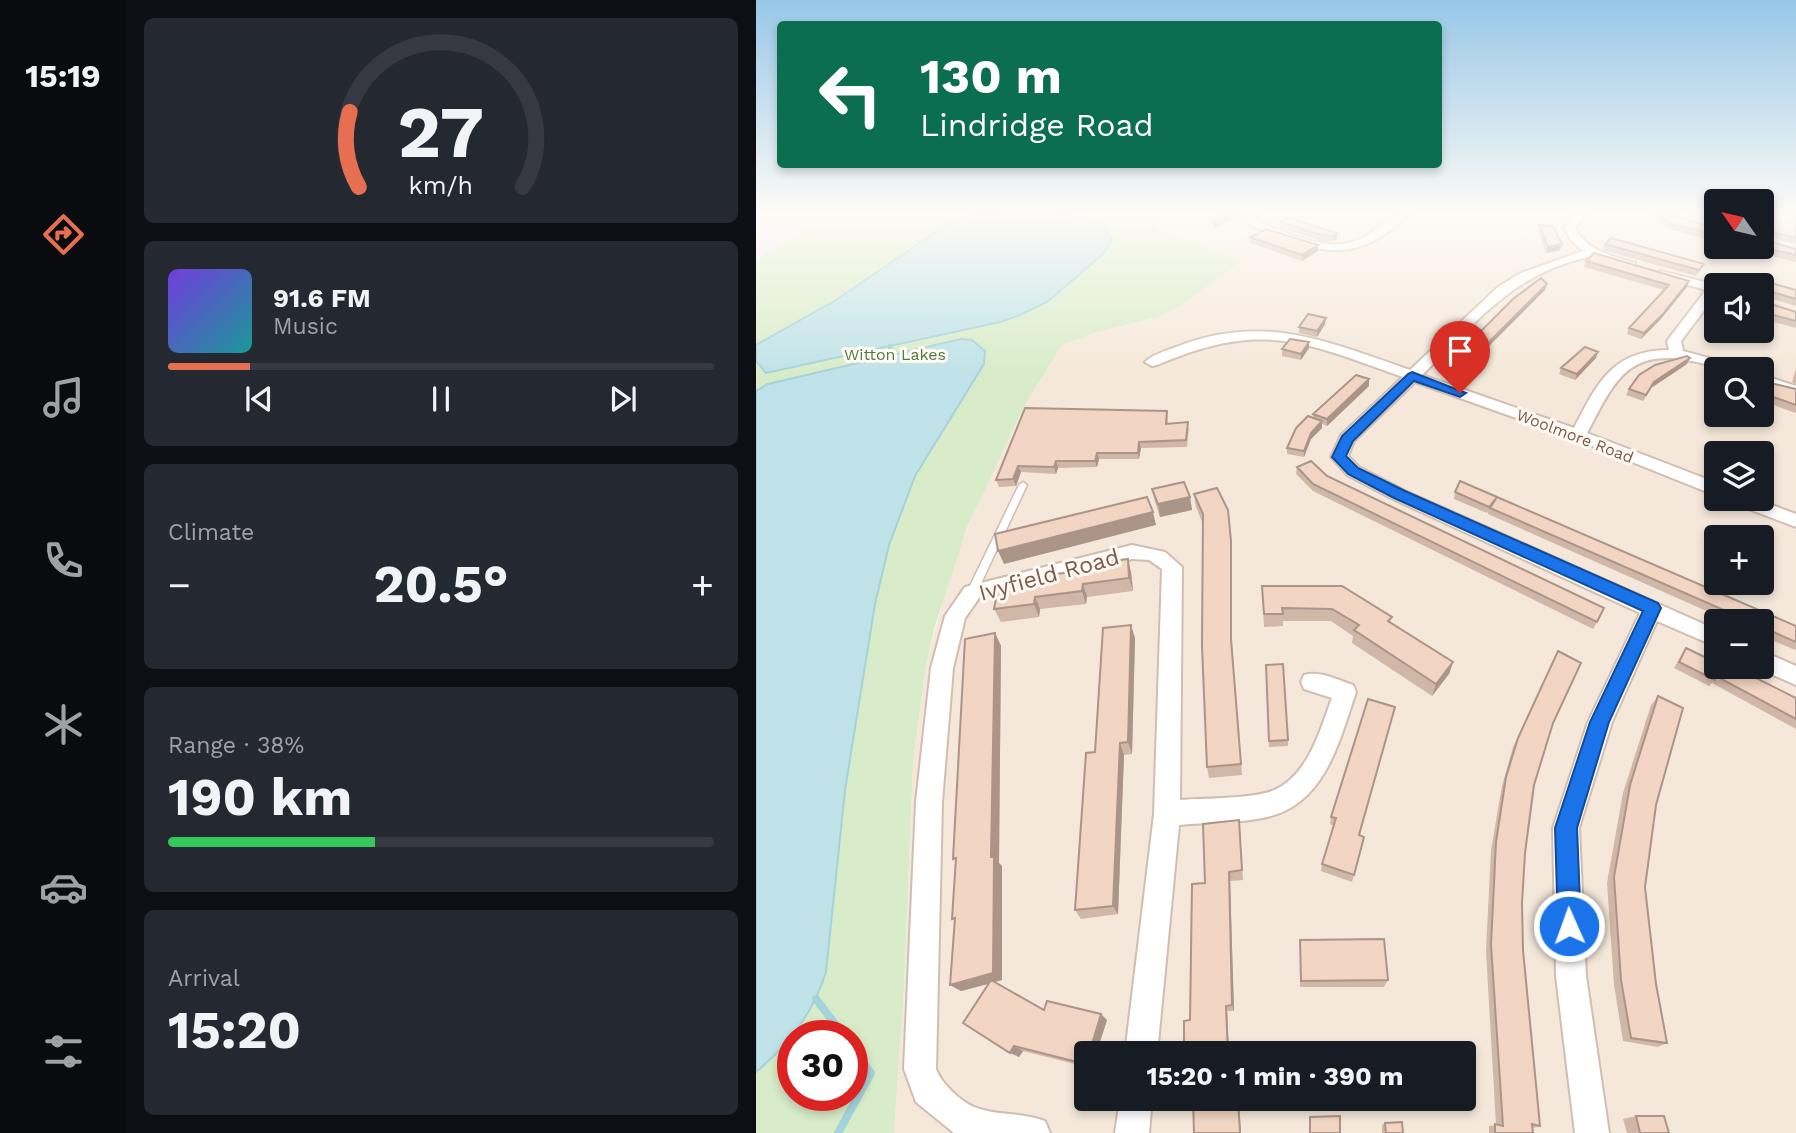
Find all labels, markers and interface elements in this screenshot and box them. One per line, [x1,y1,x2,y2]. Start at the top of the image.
text: 130 m [920,47,1062,105]
icon: left [805,49,896,140]
text: 15:19 [25,57,101,95]
text: 27 [398,89,484,175]
text: Lindridge Road [920,106,1154,144]
text: km/h [409,170,473,199]
north arrow [1704,189,1774,259]
map controls [1704,189,1774,679]
icon: directions [39,210,88,259]
button: sound [1704,273,1774,343]
text: 91.6 FM [273,283,371,313]
text: Music [273,313,338,340]
pin [1430,321,1490,393]
icon: arrive [1441,332,1479,370]
park label: Witton Lakes [844,345,946,364]
button: search [1704,357,1774,427]
icon: music [39,373,88,422]
icon: previous [240,380,278,418]
icon: pause [422,380,460,418]
icon: next [604,380,642,418]
street label: Woolmore Road [1514,405,1636,467]
button: layers [1704,441,1774,511]
text: Climate [168,519,254,546]
button: + [1704,525,1774,595]
icon: phone [39,536,88,585]
street label: Ivyfield Road [976,543,1122,607]
text: 20.5° [373,554,509,615]
text: − [168,563,191,607]
text: + [691,563,714,607]
button: − [1704,609,1774,679]
icon: climate [39,700,88,749]
text: Range · 38% [168,732,304,759]
text: 190 km [168,767,352,828]
icon: car [39,863,88,912]
position arrow [1532,889,1606,963]
text: Arrival [168,965,240,992]
text: 15:20 [168,1000,301,1061]
speed limit sign: 30 [777,1020,868,1111]
icon: filters [39,1027,88,1076]
text: 15:20 · 1 min · 390 m [1146,1061,1404,1091]

